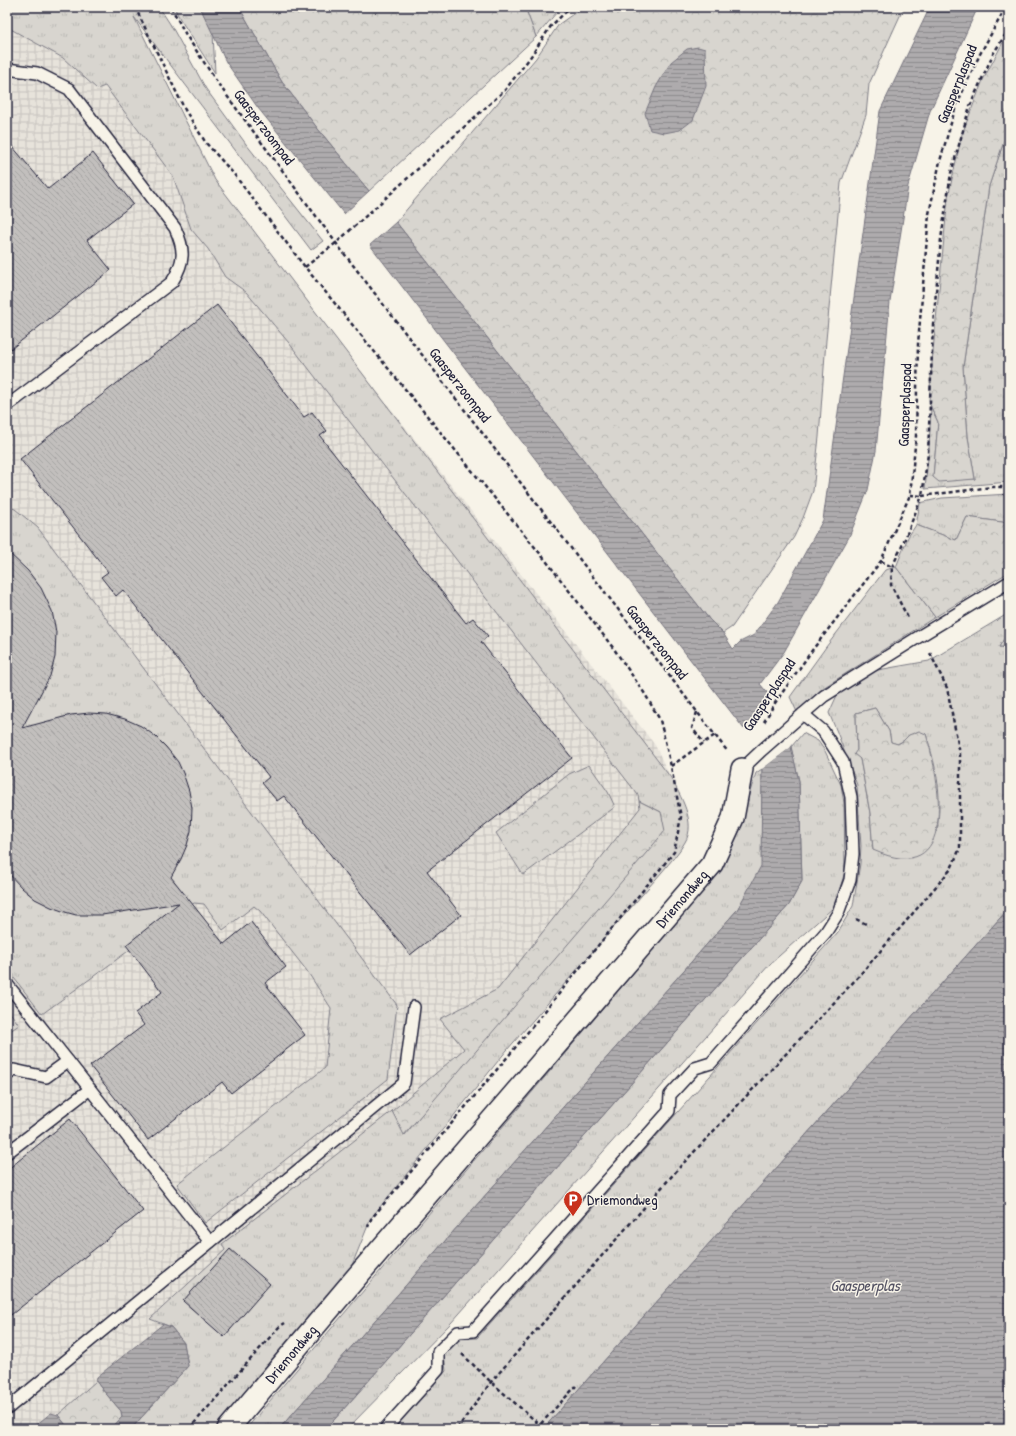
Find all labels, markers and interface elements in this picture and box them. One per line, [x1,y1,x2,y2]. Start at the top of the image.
street label: Gaasperplaspad [931,41,982,126]
street label: Gaasperzoompad [229,85,300,169]
street label: Gaasperzoompad [424,343,496,427]
street label: Gaasperplaspad [893,363,916,447]
street label: Gaasperzoompad [621,600,693,684]
street label: Gaasperplaspad [737,654,800,735]
street label: Driemondweg [651,865,713,932]
parking icon: Driemondweg [562,1189,584,1217]
place label: Driemondweg [587,1189,658,1210]
water label: Gaasperplas [830,1274,901,1296]
street label: Driemondweg [260,1320,322,1388]

